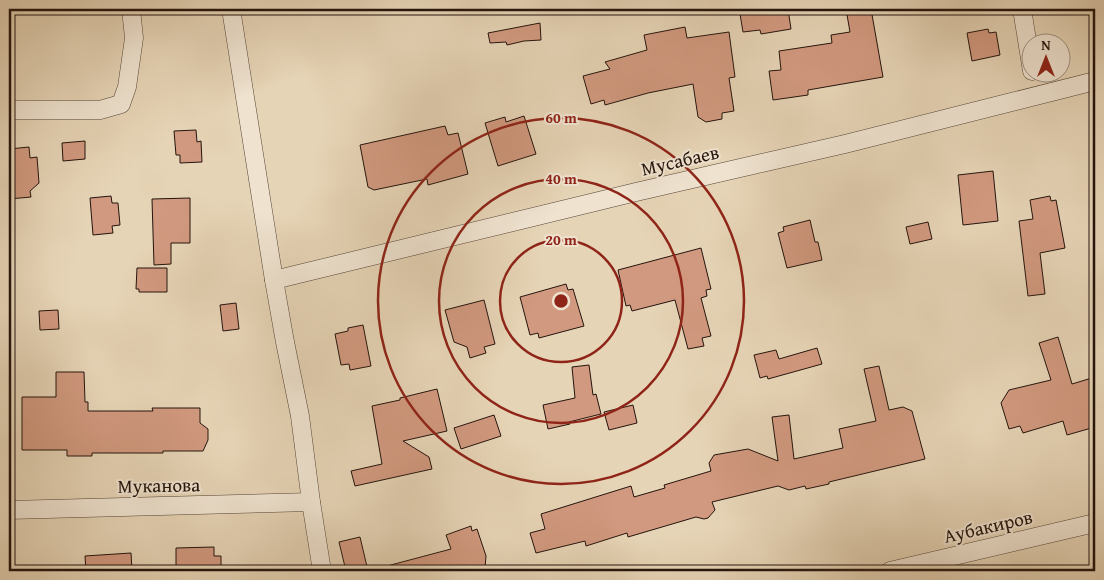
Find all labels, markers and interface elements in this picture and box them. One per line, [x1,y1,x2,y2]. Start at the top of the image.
north arrow [1022,32,1072,82]
text: N [1041,35,1051,55]
text: 60 m [545,107,577,128]
street label: Мусабаев [638,137,722,183]
text: 40 m [545,168,577,189]
text: 20 m [545,229,577,250]
centre of rings [552,292,570,310]
street label: Муканова [117,470,201,500]
street label: Аубакиров [941,502,1035,550]

